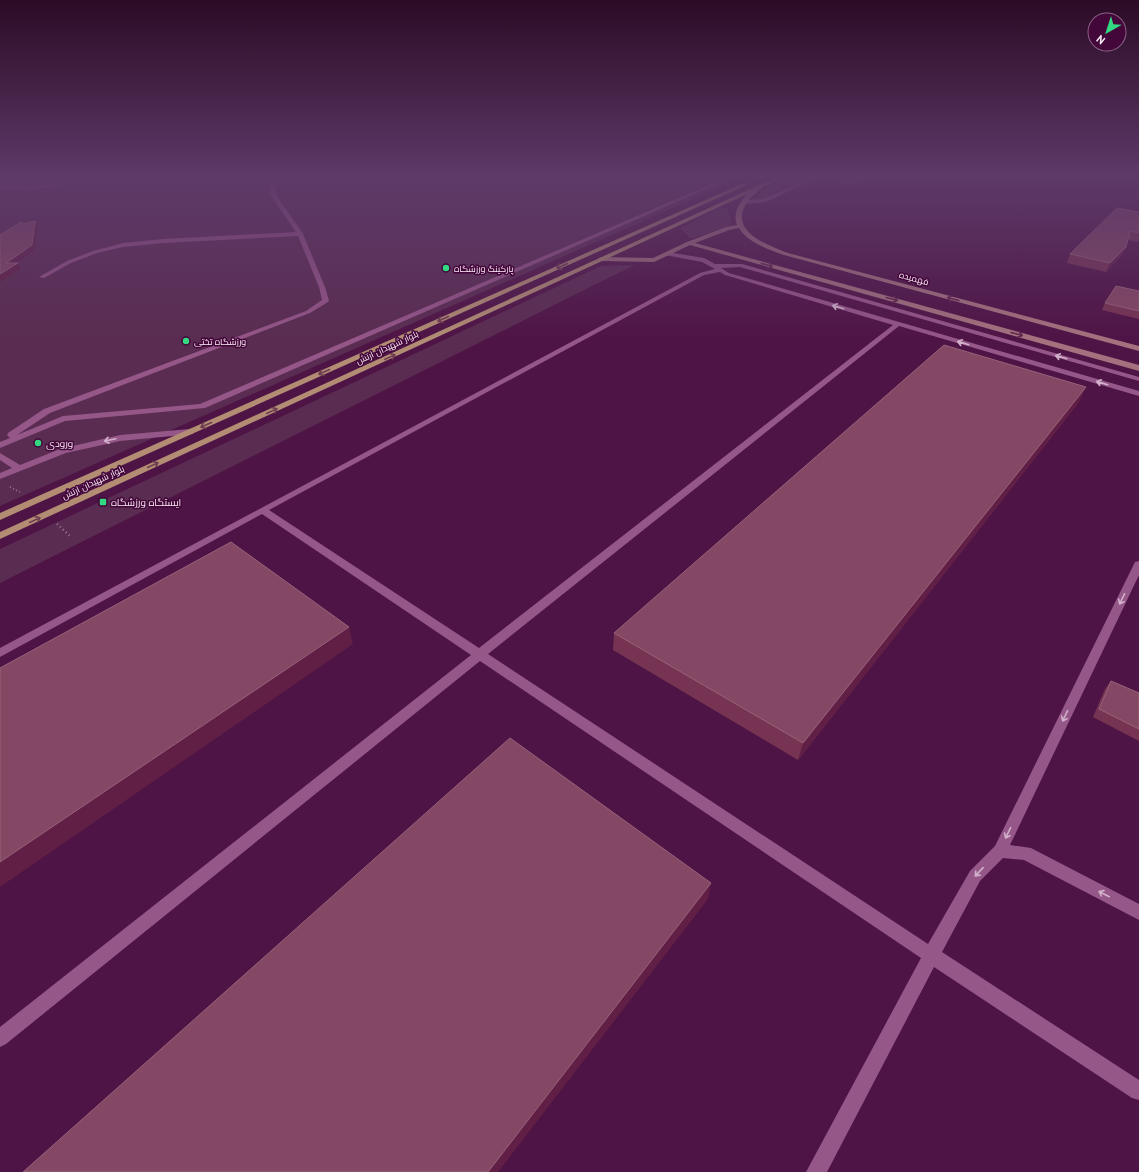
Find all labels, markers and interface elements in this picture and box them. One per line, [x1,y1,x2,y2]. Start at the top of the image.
north arrow [1087,12,1127,52]
text: N [1093,32,1108,47]
one-way arrow [760,262,773,269]
marker: پارکینگ ورزشگاه [441,263,451,273]
place label: پارکینگ ورزشگاه [454,263,514,275]
one-way arrow [556,263,568,270]
street label: فهمیده [898,269,930,287]
one-way arrow [946,294,959,302]
one-way arrow [885,296,898,304]
one-way arrow [832,303,845,310]
one-way arrow [438,316,450,323]
street label: بلوار شهیدان ارتش [354,328,420,366]
one-way arrow [1010,331,1023,338]
marker: ورزشگاه تختی [181,336,191,346]
place label: ورزشگاه تختی [194,336,246,347]
one-way arrow [957,339,970,346]
one-way arrow [383,352,395,360]
one-way arrow [1055,353,1068,360]
one-way arrow [319,368,331,376]
one-way arrow [1095,379,1108,386]
one-way arrow [265,407,277,414]
one-way arrow [200,421,212,429]
place label: ورودی [46,437,73,450]
one-way arrow [103,437,116,445]
marker: ورودی [33,438,43,448]
one-way arrow [147,461,159,468]
street label: بلوار شهیدان ارتش [60,463,126,501]
place label: ایستگاه ورزشگاه [111,496,181,509]
marker: ایستگاه ورزشگاه [98,497,108,507]
one-way arrow [29,516,41,523]
one-way arrow [1118,593,1125,605]
one-way arrow [1061,710,1068,722]
one-way arrow [1004,827,1011,839]
one-way arrow [975,867,984,877]
one-way arrow [1099,889,1111,897]

